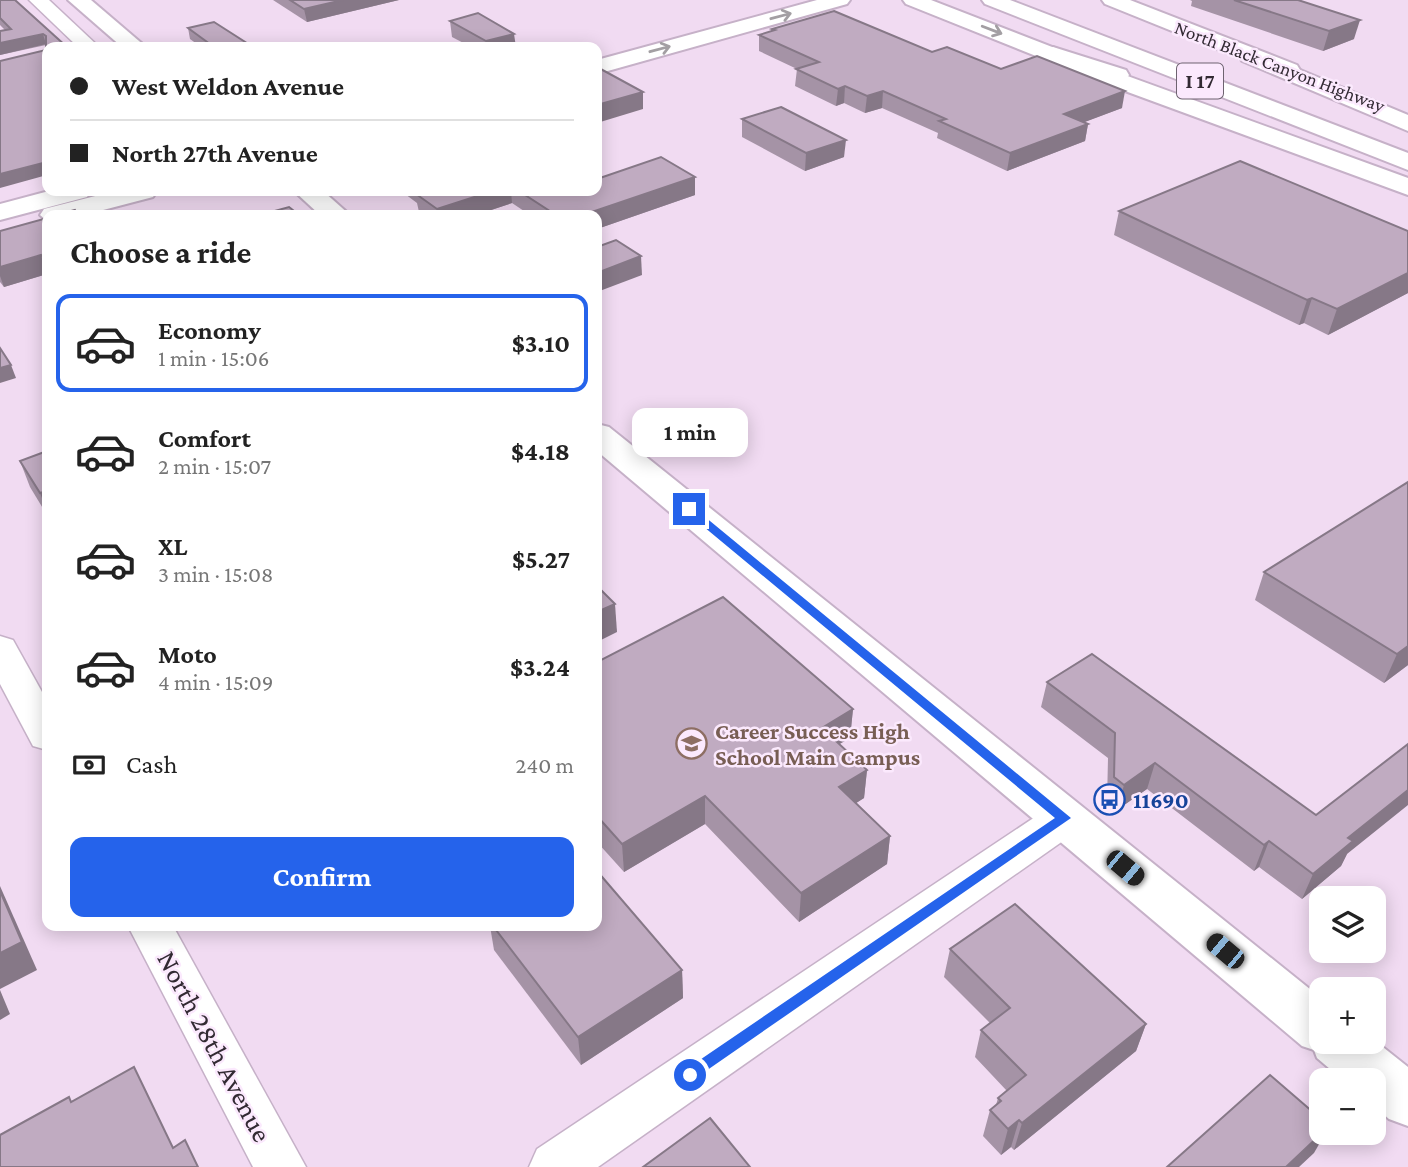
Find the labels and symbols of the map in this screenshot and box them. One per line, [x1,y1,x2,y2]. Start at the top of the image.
one-way arrow [770,9,792,22]
street label: North Black Canyon Highway [1172,17,1388,116]
one-way arrow [981,25,1003,38]
one-way arrow [649,42,671,55]
road number: I 17 [1177,64,1223,98]
callout: 1 min [631,407,747,456]
route end [673,493,705,525]
place label: Career Success High School Main Campus [715,718,920,770]
school or university icon: Career Success High School Main Campus [675,727,709,761]
bus stop icon: 11690 [1093,783,1127,817]
place label: 11690 [1133,787,1189,813]
car [1103,846,1148,890]
car [1203,929,1248,973]
street label: North 28th Avenue [151,945,278,1147]
route start [674,1059,706,1091]

